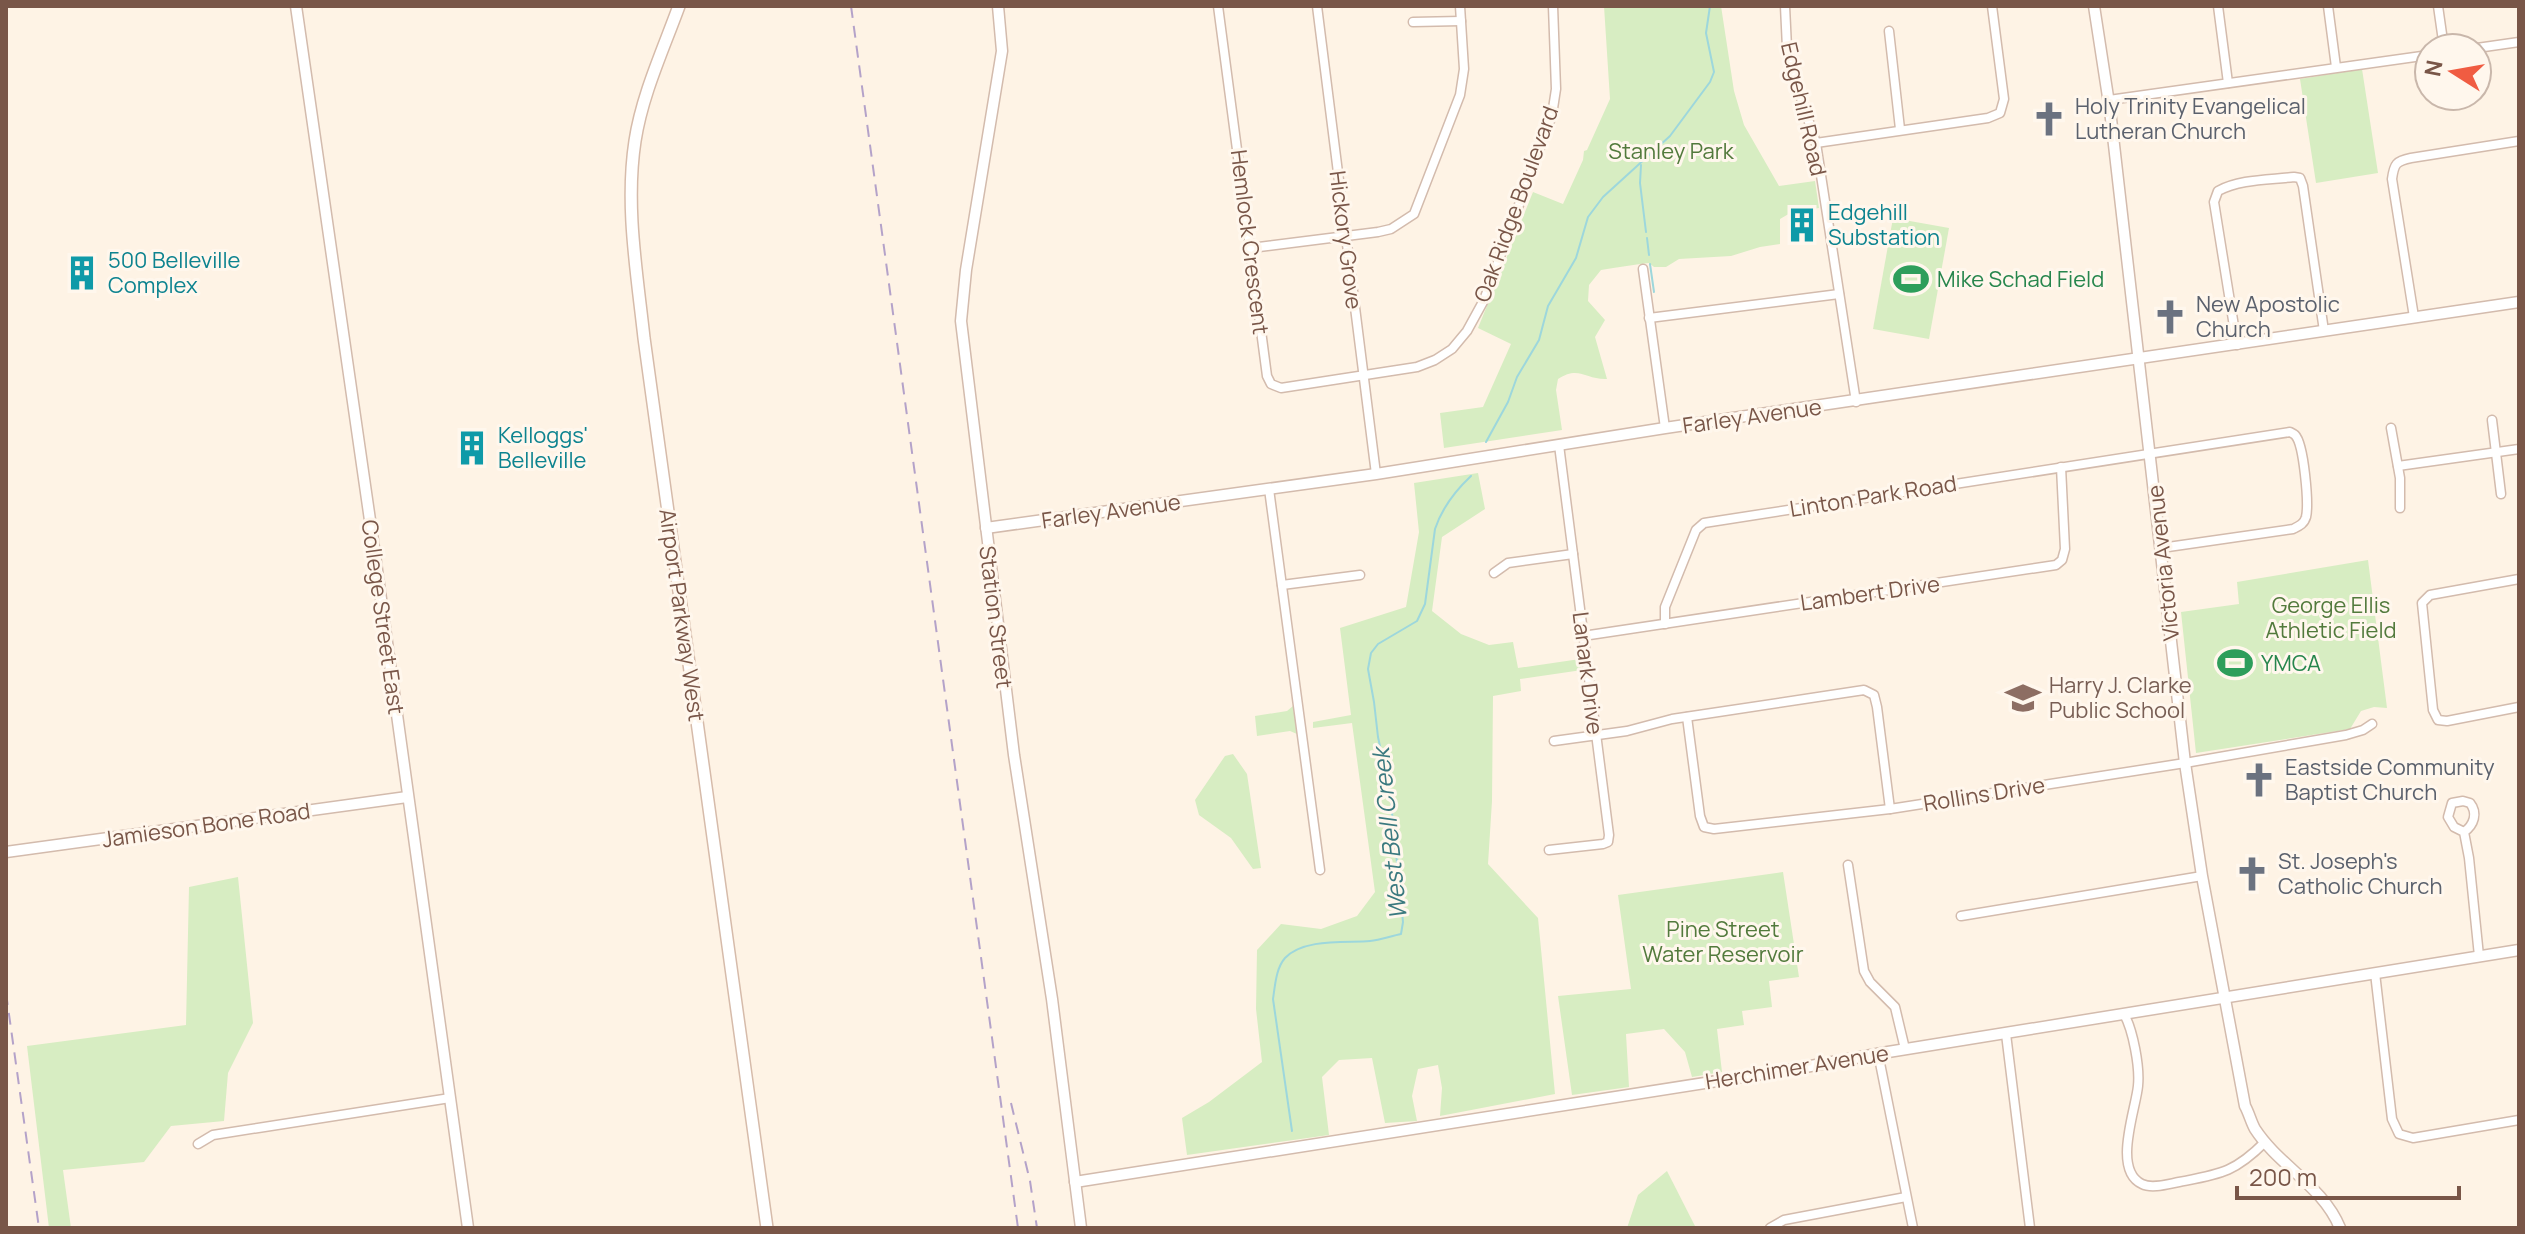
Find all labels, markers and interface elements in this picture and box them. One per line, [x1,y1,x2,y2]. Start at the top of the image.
north arrow [2413,32,2493,112]
street label: Edgehill Road [1774,39,1834,179]
text: N [2417,58,2450,79]
place label: Holy Trinity Evangelical Lutheran Church [2075,91,2306,146]
church icon: Holy Trinity Evangelical Lutheran Church [2030,100,2068,138]
street label: Oak Ridge Boulevard [1467,102,1565,306]
park label: Stanley Park [1608,136,1735,166]
street label: Hemlock Crescent [1224,148,1276,336]
street label: Hickory Grove [1323,169,1369,311]
place label: Edgehill Substation [1828,197,1940,252]
building icon: Edgehill Substation [1783,206,1821,244]
place label: 500 Belleville Complex [108,245,241,300]
building icon: 500 Belleville Complex [63,254,101,292]
sports icon: Mike Schad Field [1892,260,1930,298]
place label: Mike Schad Field [1937,264,2104,294]
place label: New Apostolic Church [2196,289,2340,344]
church icon: New Apostolic Church [2151,298,2189,336]
street label: Farley Avenue [1681,391,1823,441]
place label: Kelloggs' Belleville [498,420,588,475]
building icon: Kelloggs' Belleville [453,429,491,467]
street label: Linton Park Road [1787,468,1959,524]
street label: Victoria Avenue [2140,483,2186,642]
street label: Farley Avenue [1040,486,1182,536]
street label: Airport Parkway West [652,507,712,723]
street label: College Street East [354,518,412,716]
street label: Station Street [972,544,1020,690]
street label: Lambert Drive [1798,568,1942,618]
park label: George Ellis Athletic Field [2265,590,2397,645]
street label: Lanark Drive [1566,610,1610,736]
sports icon: YMCA [2216,644,2254,682]
place label: YMCA [2261,648,2321,678]
place label: Harry J. Clarke Public School [2049,670,2192,725]
school or university icon: Harry J. Clarke Public School [2004,679,2042,717]
water label: West Bell Creek [1363,744,1414,922]
place label: Eastside Community Baptist Church [2285,752,2495,807]
church icon: Eastside Community Baptist Church [2240,761,2278,799]
street label: Rollins Drive [1921,770,2047,818]
street label: Jamieson Bone Road [100,796,312,854]
place label: St. Joseph's Catholic Church [2278,846,2443,901]
church icon: St. Joseph's Catholic Church [2233,855,2271,893]
park label: Pine Street Water Reservoir [1642,914,1804,969]
street label: Herchimer Avenue [1703,1038,1891,1096]
scale bar [2237,1150,2459,1200]
text: 200 m [2249,1160,2317,1193]

